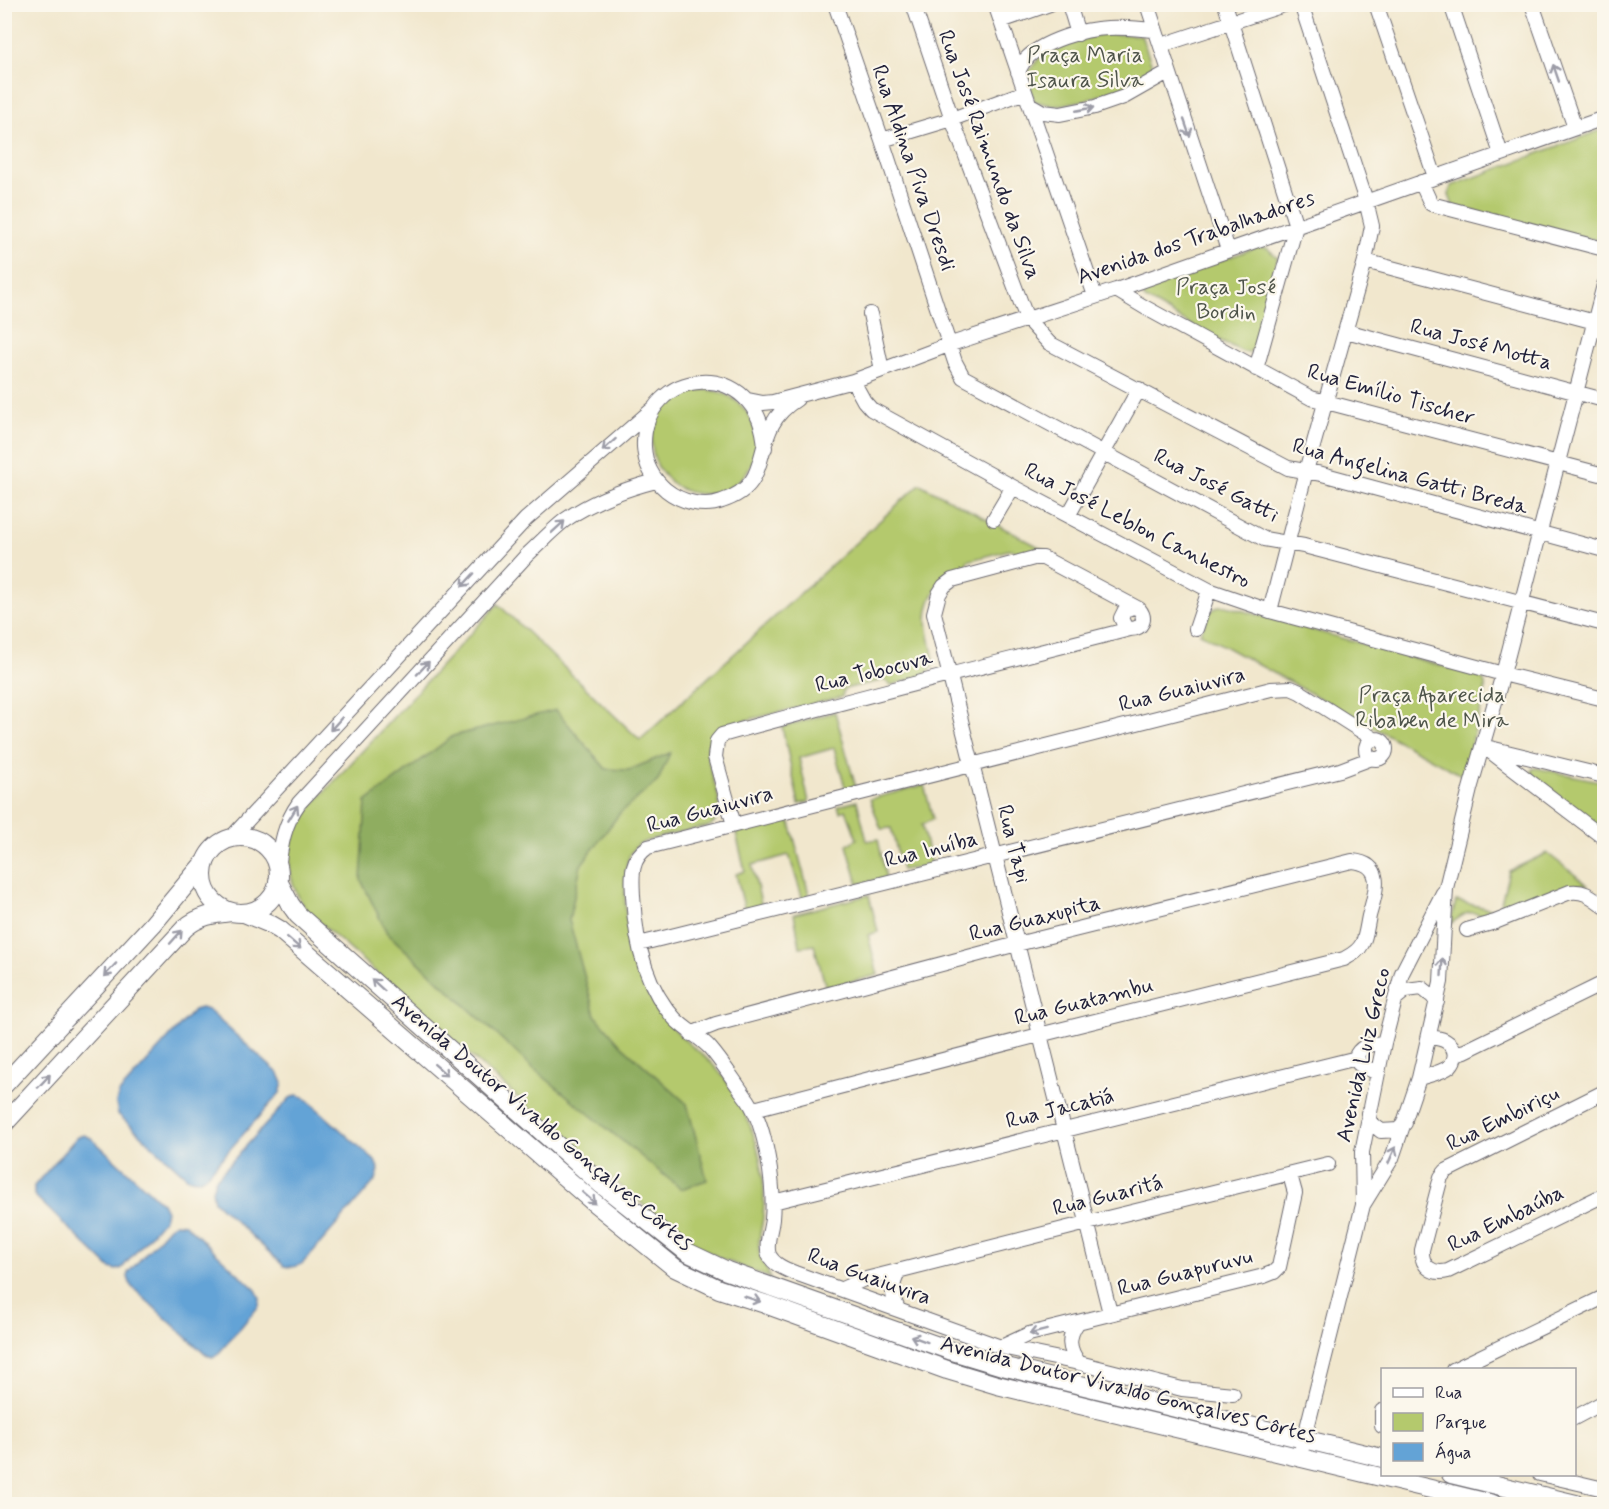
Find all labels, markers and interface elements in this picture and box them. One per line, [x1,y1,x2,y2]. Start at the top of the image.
street label: Rua José Raimundo da Silva [931,27,1047,283]
park label: Praça Maria Isaura Silva [1026,42,1145,95]
street label: Rua Aldina Piva Dresdi [865,61,961,275]
one-way arrow [1549,64,1560,83]
one-way arrow [1075,103,1094,114]
one-way arrow [1182,118,1193,137]
street label: Avenida dos Trabalhadores [1074,184,1319,292]
park label: Praça José Bordin [1176,274,1276,327]
street label: Rua José Motta [1407,313,1555,377]
street label: Rua Emílio Tischer [1304,358,1478,432]
street label: Rua Angelina Gatti Breda [1288,432,1532,525]
one-way arrow [602,438,617,452]
street label: Rua José Gatti [1149,442,1283,530]
street label: Rua José Leblon Canhestro [1019,457,1255,595]
one-way arrow [550,520,565,534]
one-way arrow [461,573,476,588]
street label: Rua Tobocuva [812,644,936,700]
one-way arrow [416,661,430,676]
street label: Rua Guaiuvira [1116,661,1248,719]
park label: Praça Aparecida Ribaben de Mira [1355,682,1510,735]
one-way arrow [330,716,344,731]
street label: Rua Guaiuvira [644,780,776,840]
street label: Rua Tapi [990,802,1036,886]
one-way arrow [287,805,299,822]
street label: Rua Inuíba [881,825,981,875]
street label: Rua Guaxupita [966,889,1104,949]
one-way arrow [169,930,183,945]
one-way arrow [286,936,301,950]
one-way arrow [1436,957,1447,977]
one-way arrow [103,962,117,977]
street label: Avenida Luiz Greco [1330,965,1398,1145]
street label: Rua Guatambu [1012,971,1156,1033]
one-way arrow [370,978,385,992]
street label: Avenida Doutor Vivaldo Gonçalves Côrtes [385,988,699,1258]
one-way arrow [433,1063,448,1077]
one-way arrow [37,1073,51,1088]
street label: Rua Embiriçu [1442,1080,1564,1158]
street label: Rua Jacatiá [1003,1082,1117,1136]
one-way arrow [1387,1146,1399,1164]
street label: Rua Guaritá [1050,1169,1166,1223]
street label: Rua Embaúba [1443,1179,1569,1259]
one-way arrow [581,1191,597,1204]
street label: Rua Guaiuvira [803,1242,935,1312]
street label: Rua Guapuruvu [1115,1243,1255,1303]
one-way arrow [742,1295,761,1306]
one-way arrow [1029,1326,1048,1338]
street label: Avenida Doutor Vivaldo Gonçalves Côrtes [937,1330,1319,1450]
one-way arrow [910,1333,929,1344]
legend [1381,1368,1576,1476]
text: Rua [1435,1381,1462,1405]
text: Parque [1435,1411,1487,1435]
text: Água [1435,1441,1471,1465]

